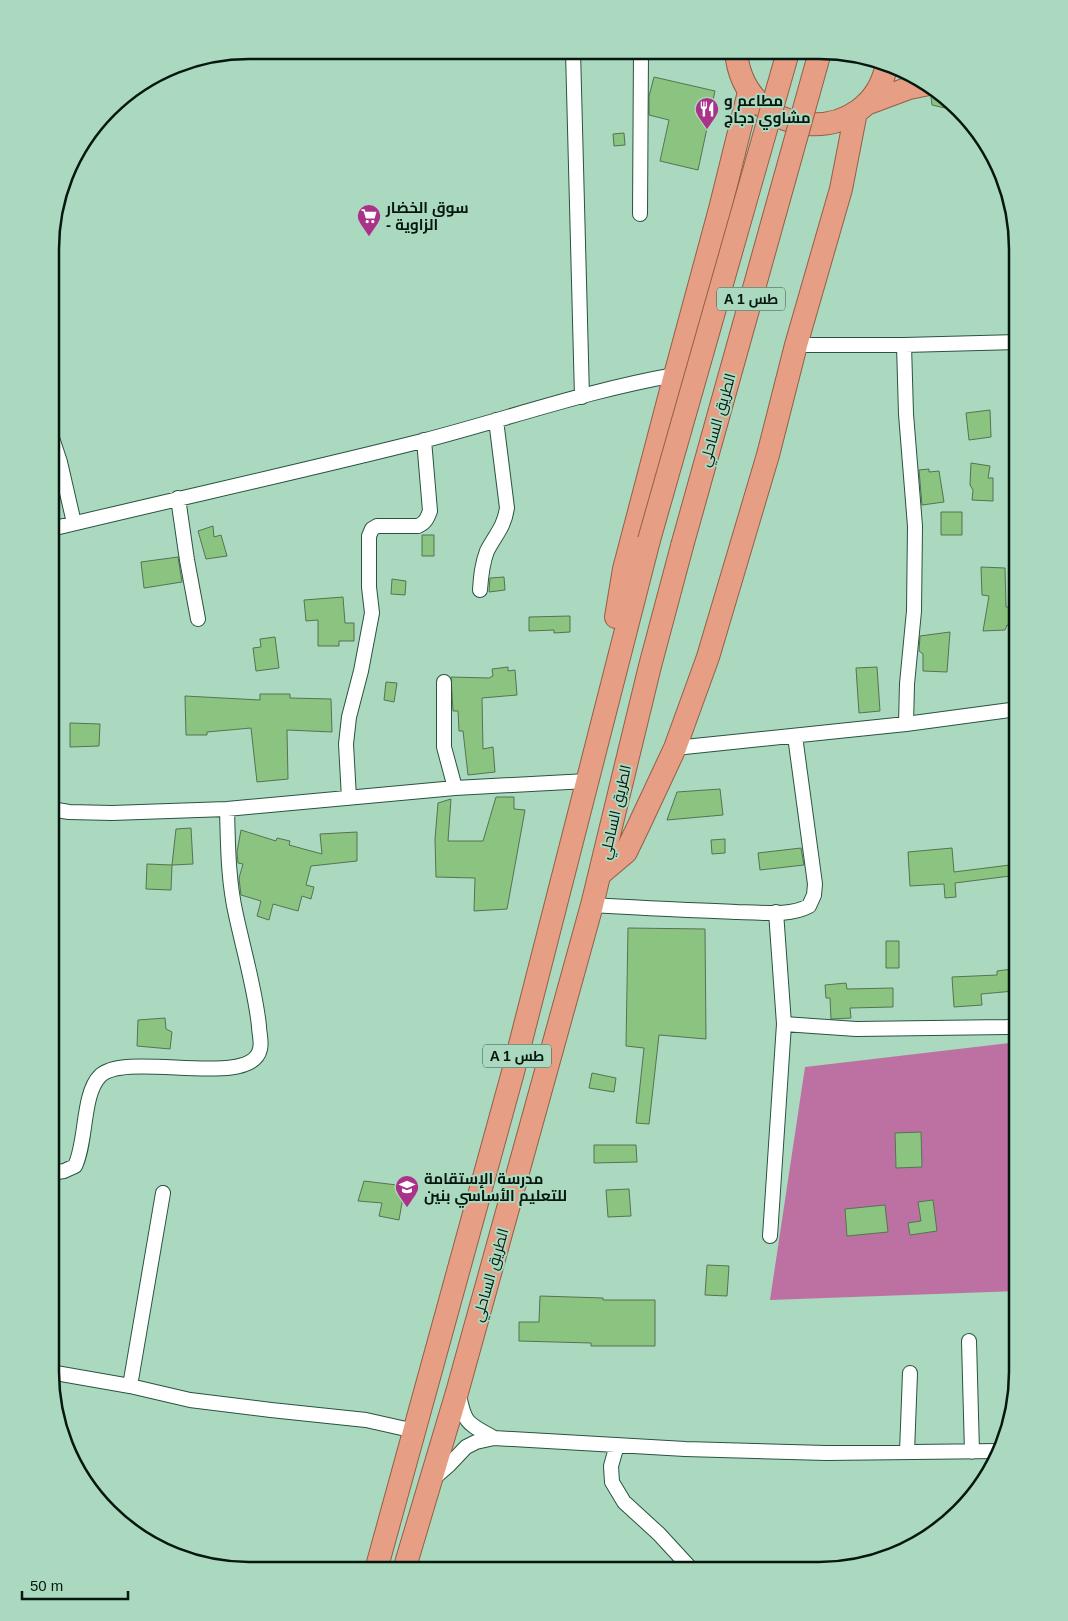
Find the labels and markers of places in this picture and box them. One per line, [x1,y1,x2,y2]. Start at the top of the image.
place label: مطاعم و مشاوي دجاج [724,92,811,130]
restaurant icon: مطاعم و مشاوي دجاج [694,96,720,130]
place label: سوق الخضار - الزاوية [385,199,469,234]
supermarket icon: سوق الخضار - الزاوية [356,203,382,237]
place label: مدرسة اﻹستقامة للتعليم اﻷساسي بنين [424,1170,567,1208]
school or university icon: مدرسة اﻹستقامة للتعليم اﻷساسي بنين [394,1174,420,1208]

